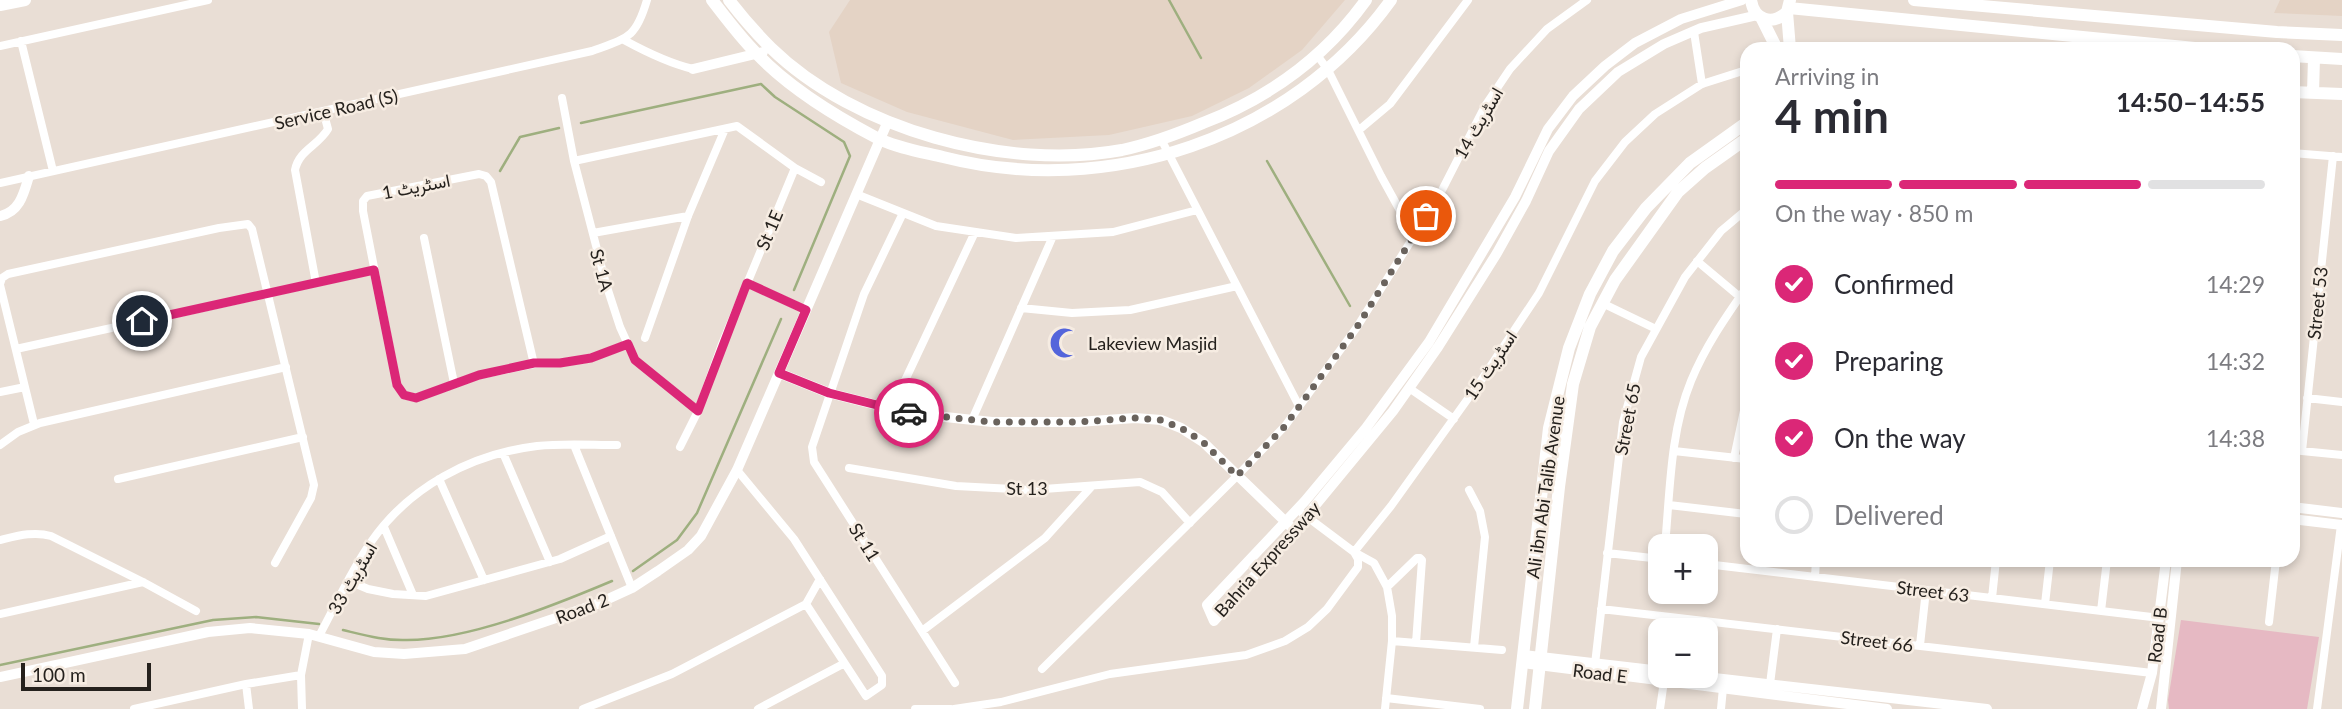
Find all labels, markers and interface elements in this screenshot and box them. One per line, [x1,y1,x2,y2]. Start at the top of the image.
text: Arriving in [1775,62,1879,90]
street label: اسٹریٹ 14 [1449,83,1508,163]
street label: Service Road (S) [272,84,400,134]
text: 14:50–14:55 [2116,86,2265,118]
text: 4 min [1775,88,1889,143]
street label: اسٹریٹ 1 [380,169,452,204]
pin [1396,186,1456,246]
icon: bag [1407,197,1445,235]
text: On the way · 850 m [1775,199,1974,227]
street label: St 1E [751,207,787,253]
street label: St 1A [586,246,618,294]
icon: check [1775,265,1813,303]
street label: Street 53 [2302,266,2332,340]
text: Confirmed [1834,268,1954,300]
text: 14:29 [2206,270,2265,298]
pin [112,291,172,351]
icon: home [123,302,161,340]
mosque icon: Lakeview Masjid [1048,326,1082,360]
street label: اسٹریٹ 15 [1459,326,1522,405]
place label: Lakeview Masjid [1088,332,1217,354]
icon: check [1775,342,1813,380]
text: Preparing [1834,345,1943,377]
text: 14:32 [2206,347,2265,375]
courier [874,378,944,448]
street label: Street 65 [1609,381,1645,457]
icon: car [890,394,928,432]
street label: Ali ibn Abi Talib Avenue [1521,394,1569,580]
icon: check [1775,419,1813,457]
text: On the way [1834,422,1966,454]
text: 14:38 [2206,424,2265,452]
street label: St 13 [1006,477,1048,499]
street label: Bahria Expressway [1209,496,1325,621]
text: Delivered [1834,499,1944,531]
street label: St 11 [845,519,885,565]
map controls [1648,534,1718,688]
button: + [1648,534,1718,604]
street label: اسٹریٹ 33 [323,538,382,618]
street label: Street 63 [1895,576,1971,606]
street label: Road 2 [552,588,612,628]
street label: Road B [2143,606,2171,664]
button: − [1648,618,1718,688]
street label: Street 66 [1839,626,1915,656]
street label: Road E [1571,659,1629,687]
scale bar [21,660,150,692]
text: 100 m [32,663,86,686]

